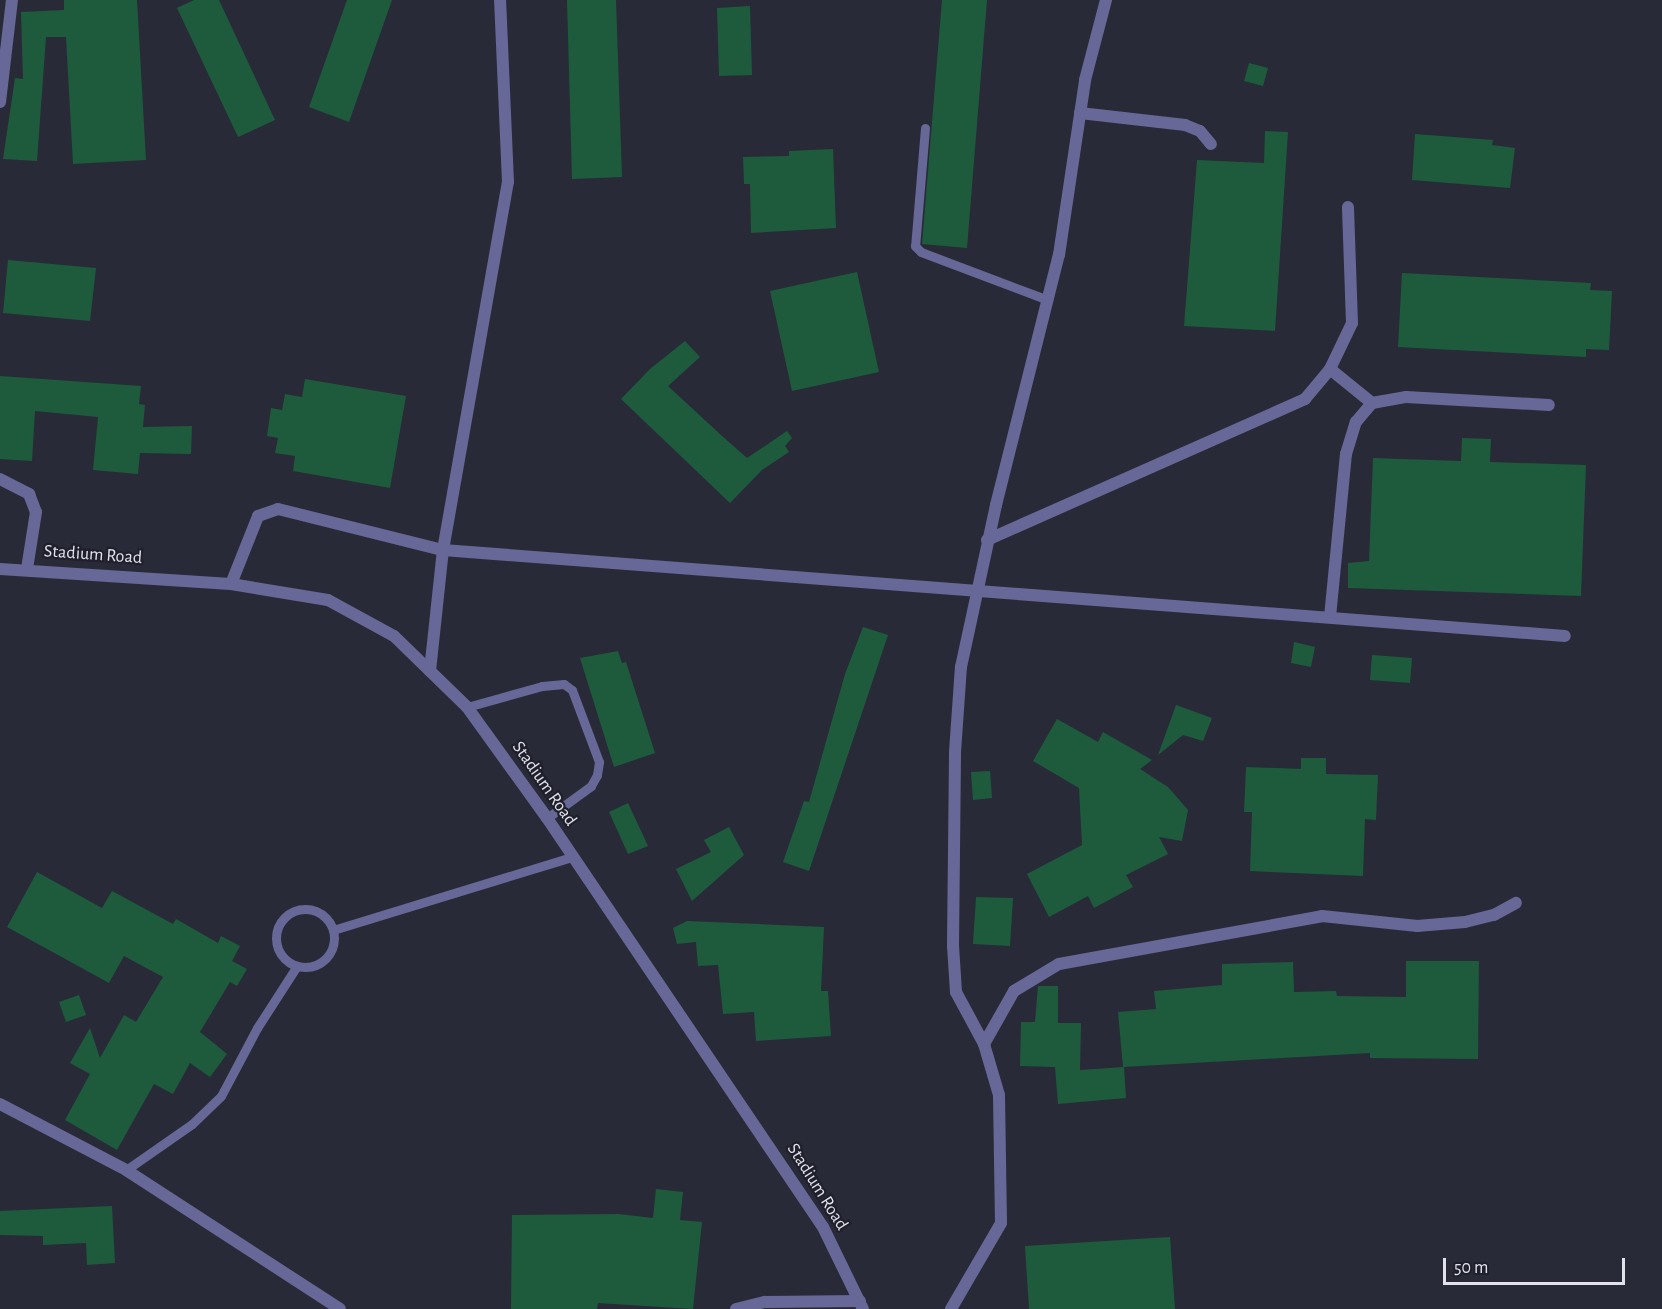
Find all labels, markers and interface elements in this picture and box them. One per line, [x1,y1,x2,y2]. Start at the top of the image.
street label: Stadium Road [43,541,143,569]
street label: Stadium Road [507,738,581,830]
street label: Stadium Road [782,1140,852,1234]
scale bar [1446,1246,1628,1284]
text: 50 m [1454,1259,1488,1277]

